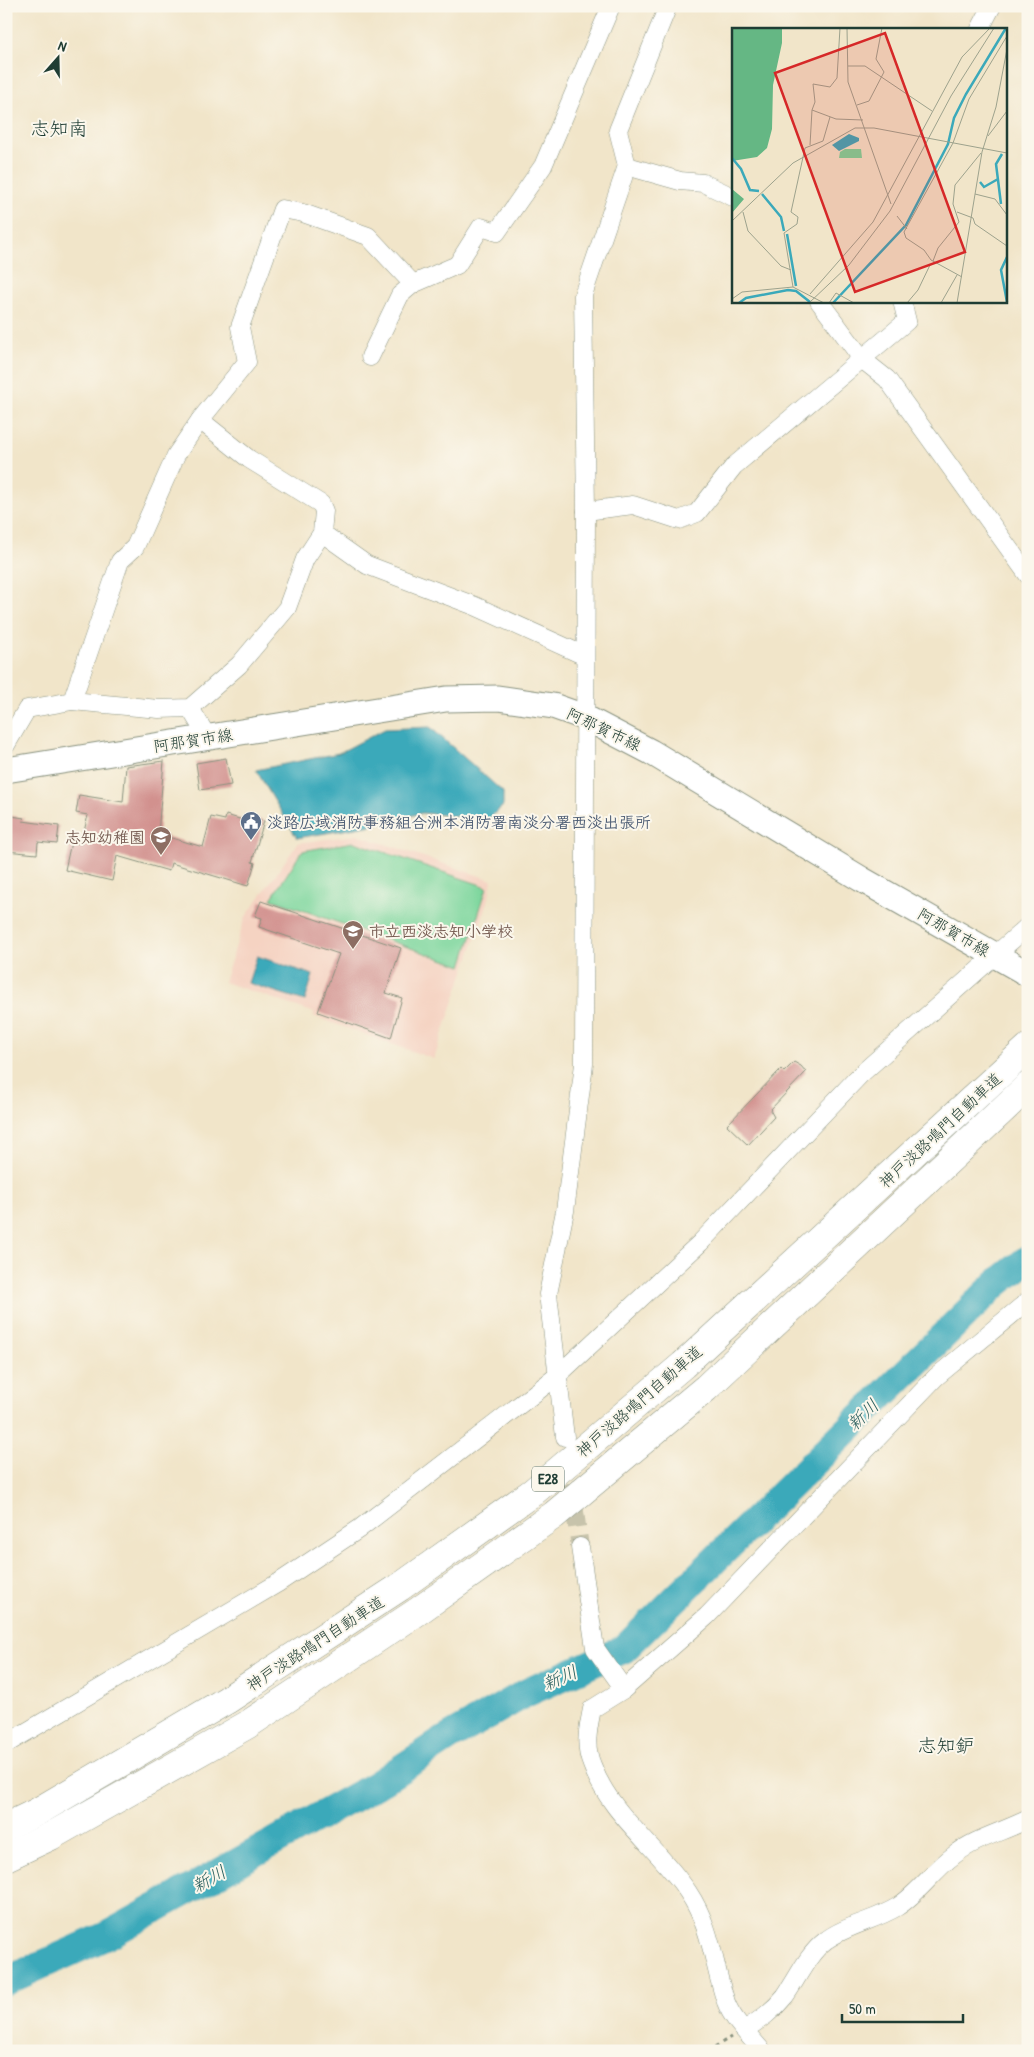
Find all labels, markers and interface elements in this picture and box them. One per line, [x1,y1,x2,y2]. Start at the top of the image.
inset map [732,28,1006,302]
north arrow [32,32,82,82]
text: N [56,35,70,56]
district label: 志知南 [30,115,88,141]
street label: 阿那賀市線 [563,702,645,756]
street label: 阿那賀市線 [152,723,234,757]
public building icon: 淡路広域消防事務組合洲本消防署南淡分署西淡出張所 [239,810,263,841]
place label: 淡路広域消防事務組合洲本消防署南淡分署西淡出張所 [267,811,651,833]
school or university icon: 志知幼稚園 [149,825,173,856]
place label: 志知幼稚園 [65,826,145,848]
street label: 阿那賀市線 [914,902,994,962]
school or university icon: 市立西淡志知小学校 [341,919,365,950]
place label: 市立西淡志知小学校 [369,920,513,942]
street label: 神戸淡路鳴門自動車道 [874,1067,1006,1193]
street label: 神戸淡路鳴門自動車道 [571,1340,707,1462]
water label: 新川 [841,1393,884,1436]
road number: E28 [532,1466,564,1492]
street label: 神戸淡路鳴門自動車道 [242,1590,388,1696]
water label: 新川 [538,1659,581,1696]
district label: 志知鈩 [917,1732,975,1758]
water label: 新川 [187,1859,231,1898]
scale bar [842,1992,963,2024]
text: 50 m [849,1998,876,2019]

